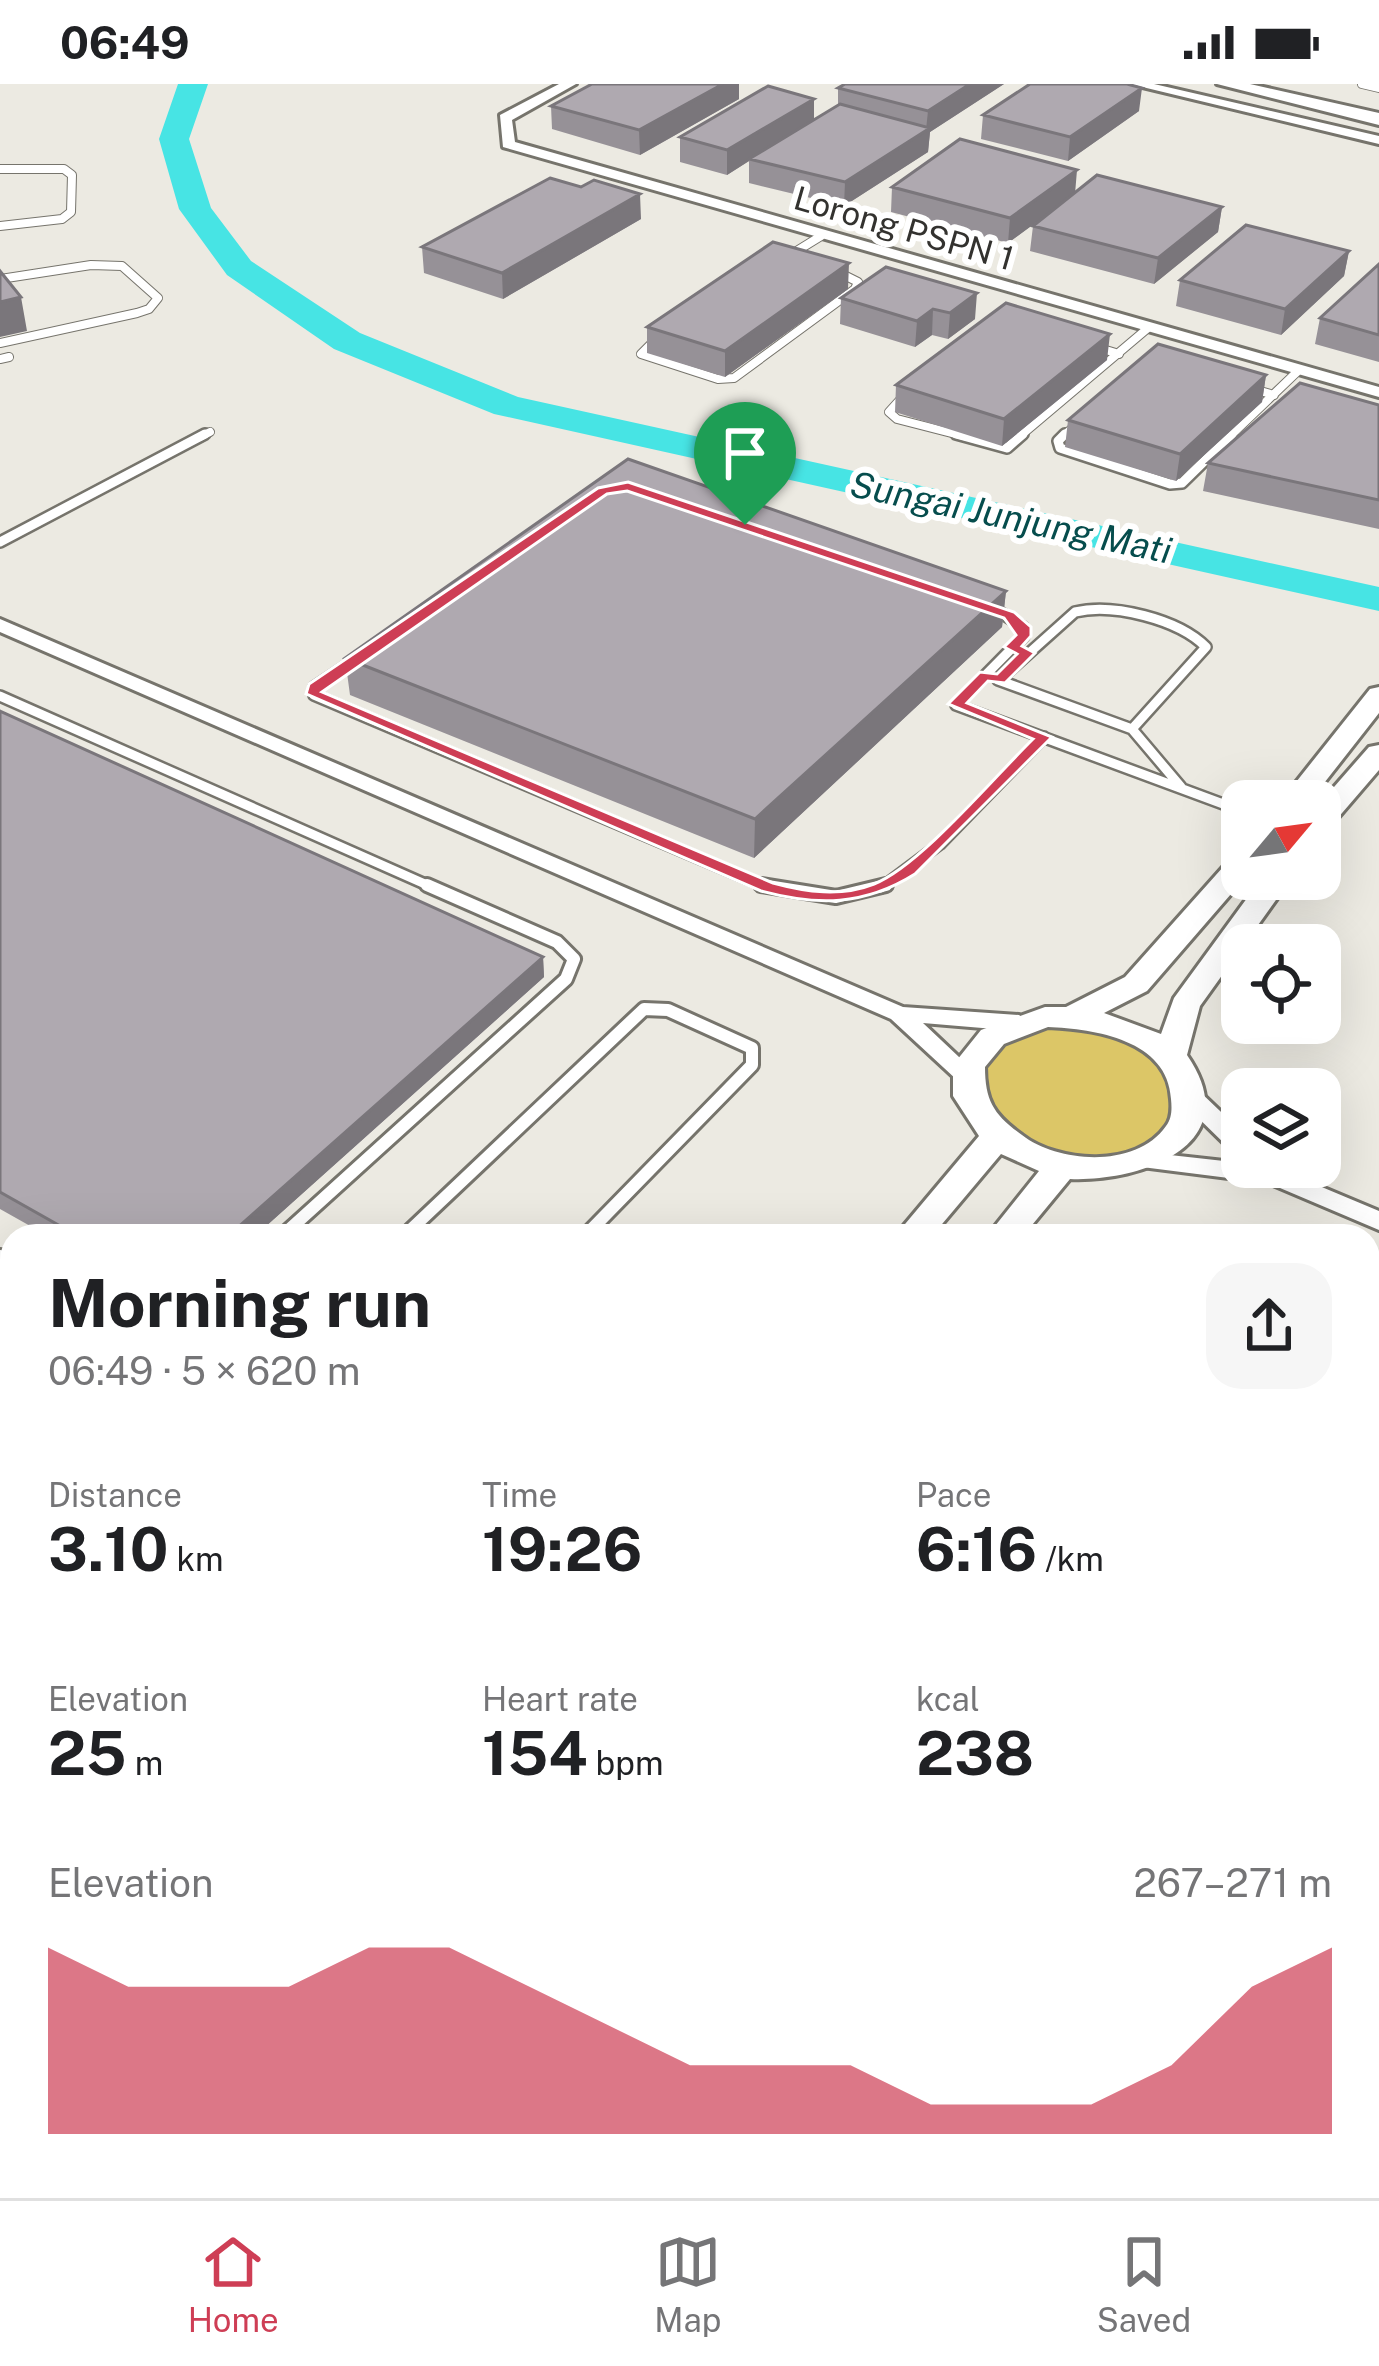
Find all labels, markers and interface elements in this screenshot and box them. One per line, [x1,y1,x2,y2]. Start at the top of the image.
text: 06:49 [60,16,190,69]
street label: Lorong PSPN 1 [790,178,1018,278]
pin [694,402,796,525]
icon: arrive [712,420,778,486]
water label: Sungai Junjung Mati [847,462,1176,572]
north arrow [1221,780,1341,900]
map controls [1221,780,1341,1188]
button: locate [1221,924,1341,1044]
button: layers [1221,1068,1341,1188]
button: share [1206,1263,1332,1389]
text: Morning run [48,1264,431,1342]
text: 06:49 · 5 × 620 m [48,1348,361,1394]
text: Distance [48,1476,182,1514]
text: Time [482,1476,557,1514]
text: Pace [916,1476,991,1514]
text: 3.10 [48,1514,168,1585]
text: 19:26 [482,1514,642,1585]
text: 6:16 [916,1514,1037,1585]
text: km [168,1540,224,1578]
text: /km [1037,1540,1104,1578]
text: Elevation [48,1680,188,1718]
text: Heart rate [482,1680,638,1718]
text: kcal [916,1680,980,1718]
text: 25 [48,1718,127,1789]
text: 154 [482,1718,588,1789]
text: 238 [916,1718,1034,1789]
text: m [127,1744,163,1782]
text: bpm [588,1744,663,1782]
text: Elevation [48,1860,214,1906]
text: 267–271 m [1134,1860,1332,1906]
tab: Home [188,2229,279,2339]
tab: Map [654,2229,721,2339]
tab: Saved [1097,2229,1191,2339]

